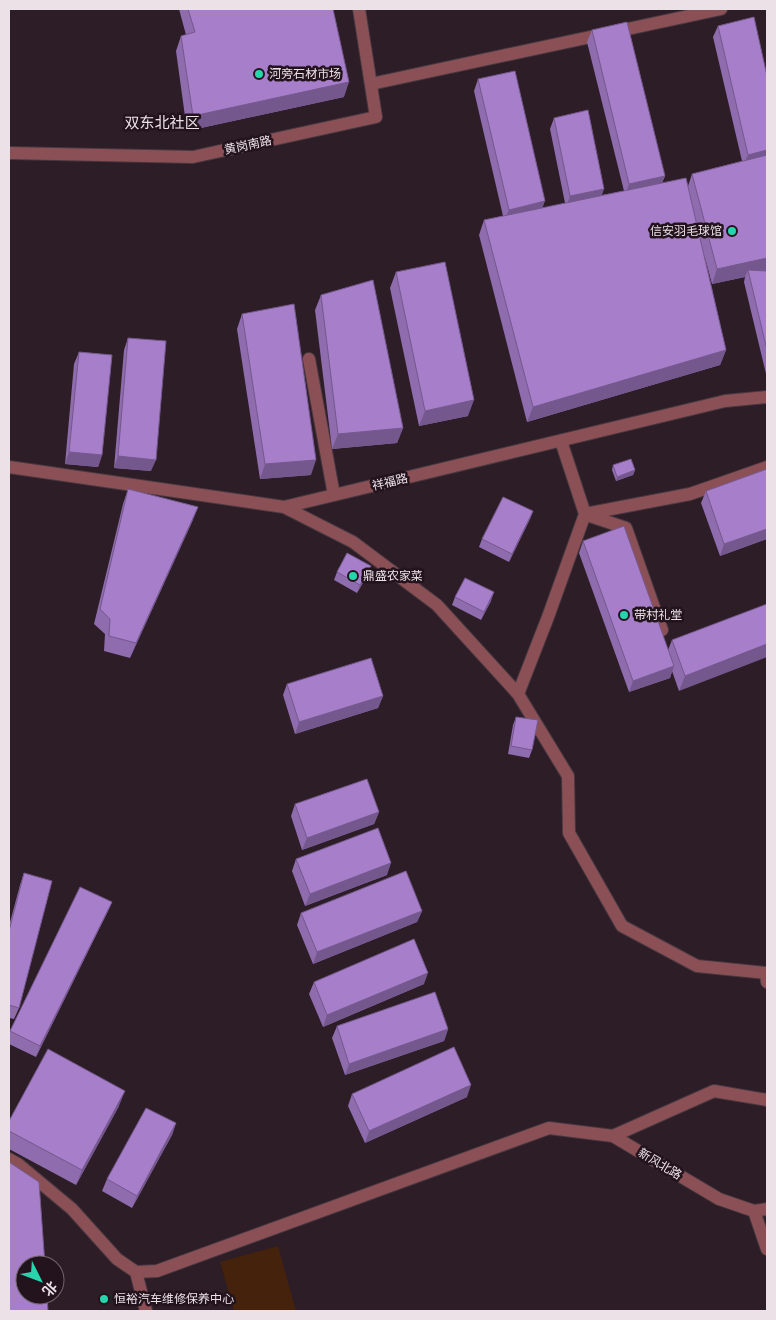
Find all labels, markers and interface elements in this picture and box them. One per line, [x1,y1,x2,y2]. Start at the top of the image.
place label: 河旁石材市场 [269,67,341,81]
marker: 河旁石材市场 [253,68,265,80]
district label: 双东北社区 [124,114,200,132]
street label: 黄岗南路 [223,133,273,157]
place label: 信安羽毛球馆 [650,224,722,238]
marker: 信安羽毛球馆 [726,225,738,237]
street label: 祥福路 [371,471,409,493]
place label: 鼎盛农家菜 [363,569,423,583]
marker: 鼎盛农家菜 [347,570,359,582]
place label: 带村礼堂 [634,608,682,622]
marker: 带村礼堂 [618,609,630,621]
street label: 新风北路 [636,1146,684,1182]
north arrow [15,1255,65,1305]
text: 北 [38,1277,60,1299]
place label: 恒裕汽车维修保养中心 [114,1292,234,1306]
marker: 恒裕汽车维修保养中心 [98,1293,110,1305]

